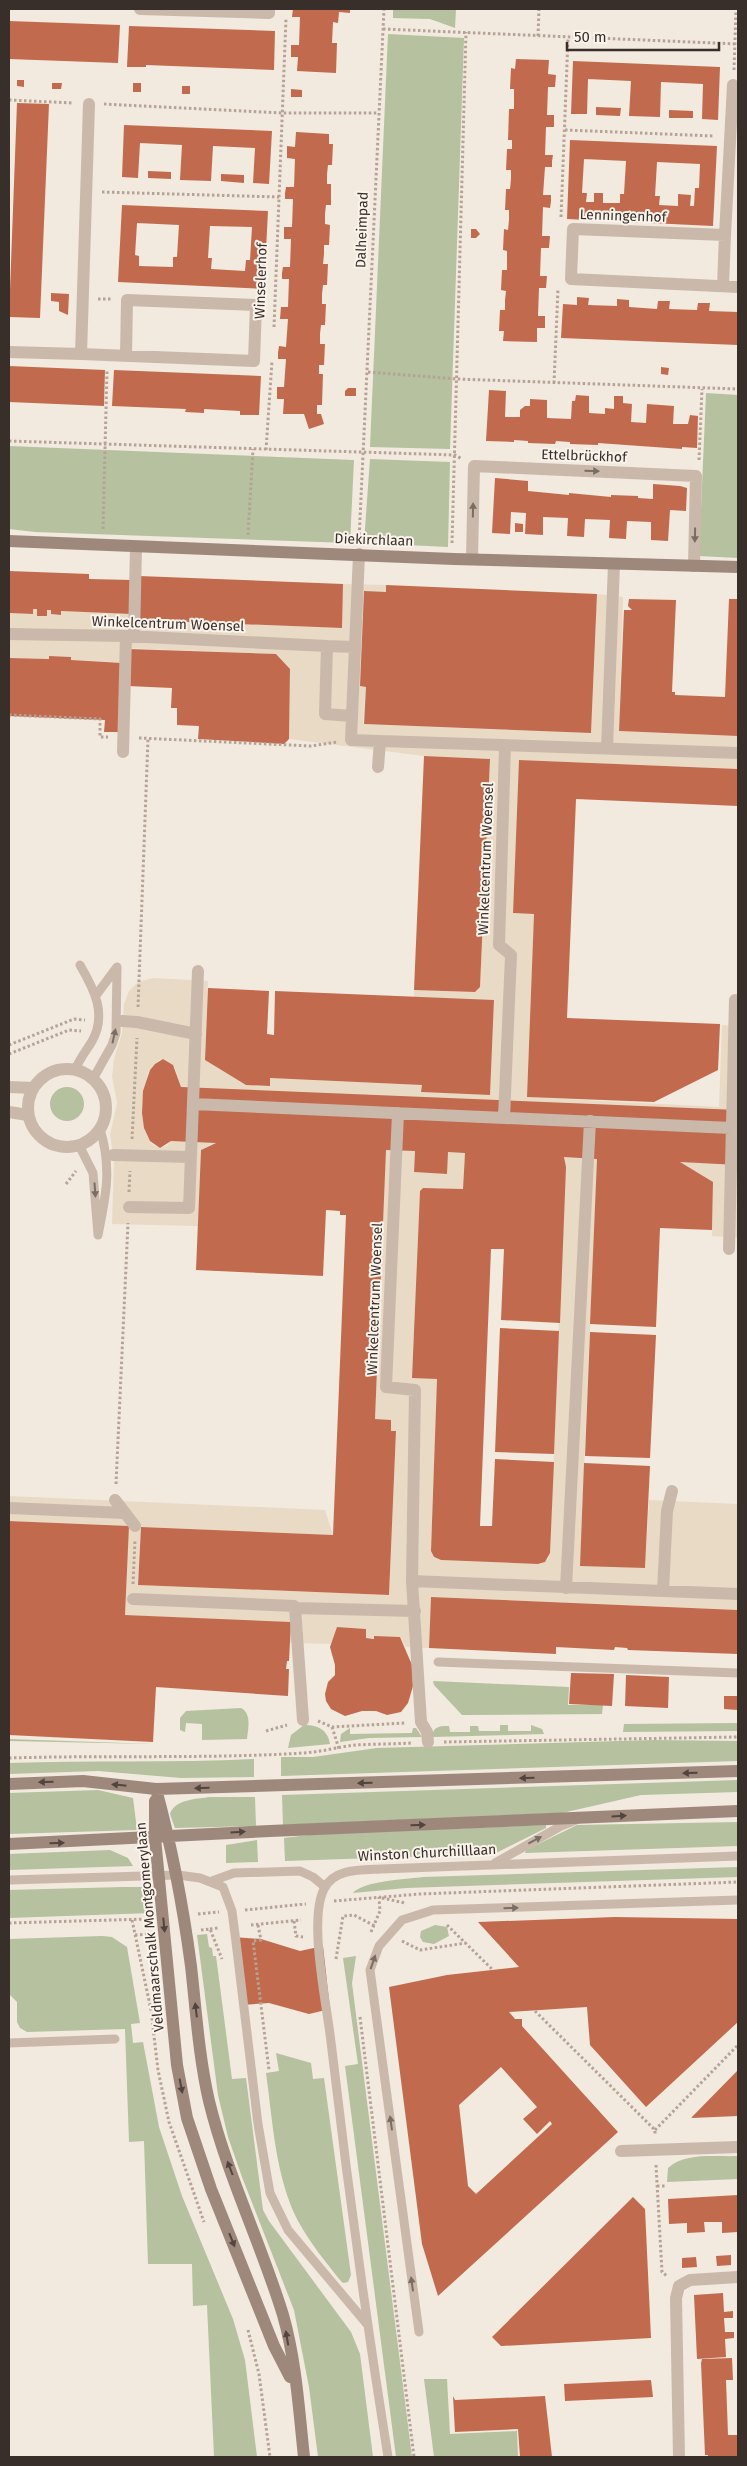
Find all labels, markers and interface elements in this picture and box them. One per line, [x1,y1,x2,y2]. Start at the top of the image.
scale bar [567,20,720,52]
text: 50 m [574,28,607,46]
street label: Dalheimpad [352,192,372,268]
street label: Lenningenhof [579,206,668,226]
street label: Winselerhof [251,241,271,319]
street label: Ettelbrückhof [541,446,628,466]
one-way arrow [585,468,601,476]
one-way arrow [469,502,477,518]
one-way arrow [691,527,699,543]
street label: Diekirchlaan [334,530,414,550]
street label: Winkelcentrum Woensel [91,613,245,635]
street label: Winkelcentrum Woensel [475,782,497,936]
one-way arrow [111,1027,119,1043]
one-way arrow [91,1183,99,1199]
street label: Winkelcentrum Woensel [364,1222,386,1376]
one-way arrow [681,1769,697,1777]
one-way arrow [519,1774,535,1782]
one-way arrow [38,1779,54,1787]
one-way arrow [356,1780,372,1788]
one-way arrow [111,1781,127,1789]
one-way arrow [194,1784,210,1792]
one-way arrow [612,1812,628,1820]
one-way arrow [410,1820,426,1828]
street label: Veldmaarschalk Montgomerylaan [132,1821,168,2033]
one-way arrow [230,1828,246,1836]
one-way arrow [528,1836,542,1844]
one-way arrow [50,1838,66,1846]
street label: Winston Churchilllaan [357,1841,497,1865]
one-way arrow [503,1903,519,1911]
one-way arrow [160,1917,168,1933]
one-way arrow [369,1954,377,1969]
one-way arrow [192,2001,200,2017]
one-way arrow [178,2078,186,2094]
one-way arrow [386,2114,394,2130]
one-way arrow [225,2161,233,2175]
one-way arrow [228,2233,236,2248]
one-way arrow [408,2276,416,2292]
one-way arrow [283,2330,291,2346]

